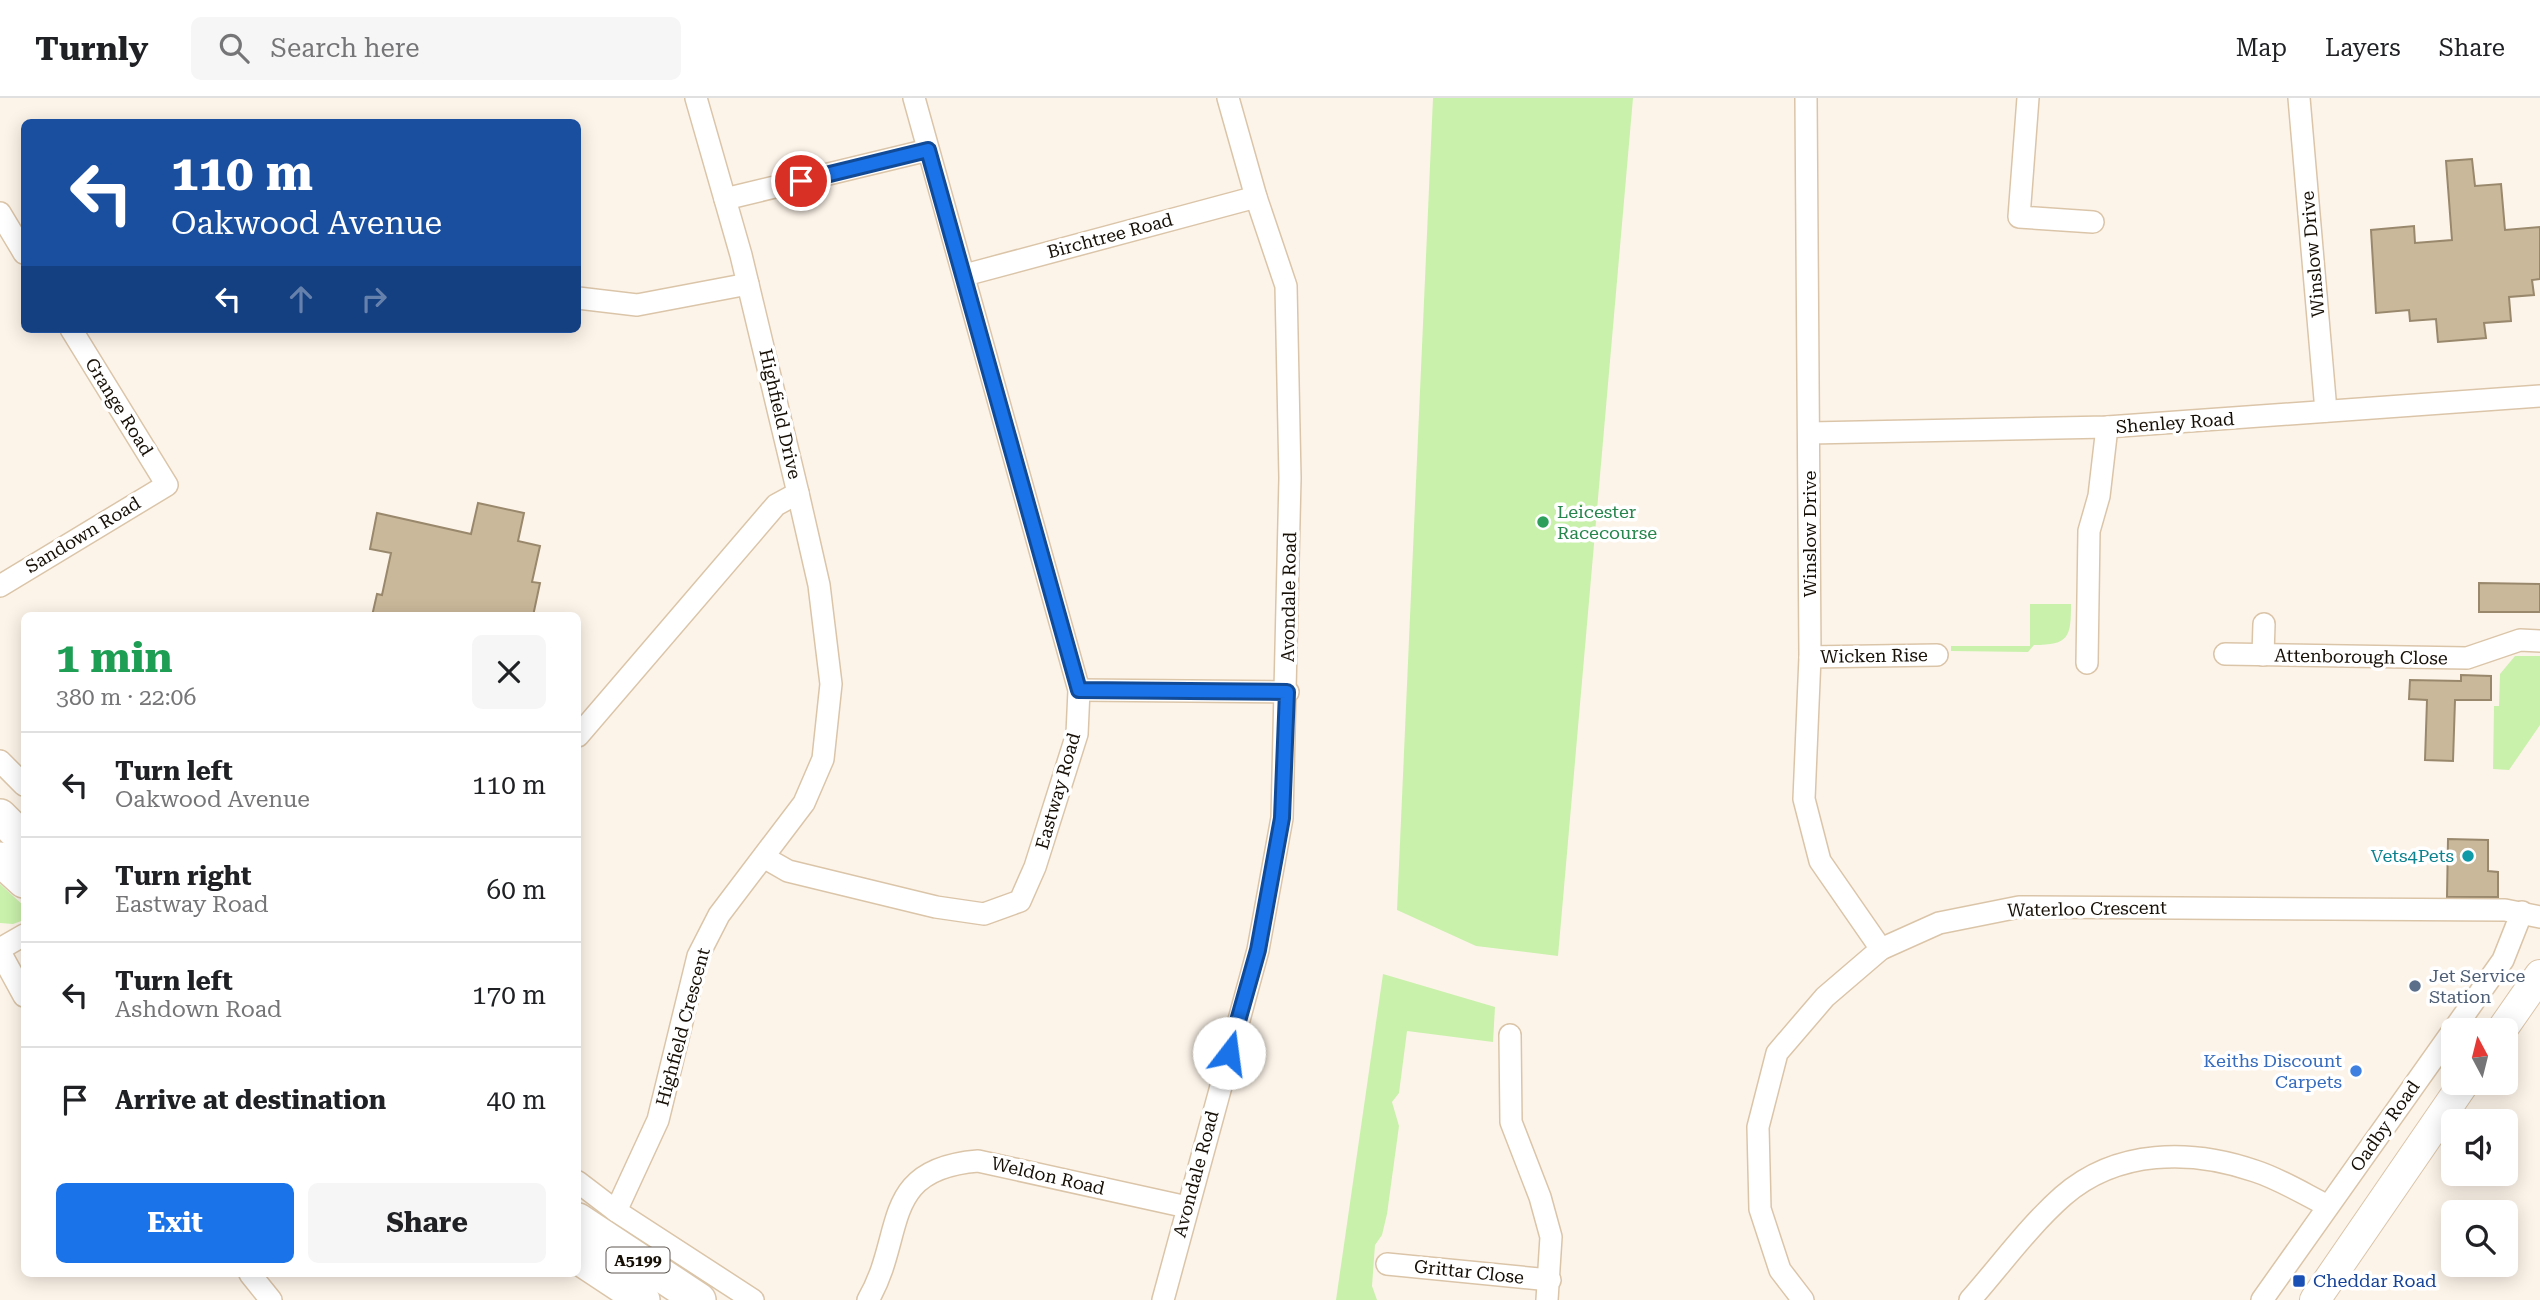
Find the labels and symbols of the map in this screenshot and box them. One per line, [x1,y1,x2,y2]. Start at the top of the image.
pin [771,151,831,211]
street label: Winslow Drive [2297,190,2328,318]
street label: Birchtree Road [1045,209,1175,262]
street label: Highfield Drive [755,347,806,481]
street label: Grange Road [81,354,158,460]
street label: Shenley Road [2115,408,2235,437]
street label: Winslow Drive [1799,470,1820,597]
street label: Sandown Road [22,492,144,577]
place label: Leicester Racecourse [1557,501,1657,543]
marker: Leicester Racecourse [1535,514,1551,530]
street label: Avondale Road [1277,531,1300,662]
street label: Wicken Rise [1820,644,1928,667]
street label: Attenborough Close [2274,644,2448,669]
street label: Eastway Road [1031,730,1084,852]
place label: Vets4Pets [2371,845,2454,866]
marker: Vets4Pets [2460,848,2476,864]
street label: Waterloo Crescent [2007,897,2167,920]
street label: Highfield Crescent [651,945,714,1108]
place label: Jet Service Station [2429,965,2525,1007]
marker: Jet Service Station [2407,978,2423,994]
position arrow [1192,1016,1266,1090]
north arrow [2441,1018,2518,1096]
place label: Keiths Discount Carpets [2203,1050,2342,1092]
marker: Keiths Discount Carpets [2348,1063,2364,1079]
street label: Oadby Road [2346,1076,2424,1175]
street label: Avondale Road [1169,1108,1223,1240]
street label: Weldon Road [989,1152,1107,1199]
road number: A5199 [606,1248,670,1272]
street label: Grittar Close [1413,1255,1525,1288]
place label: Cheddar Road [2313,1270,2437,1291]
marker: Cheddar Road [2291,1273,2307,1289]

